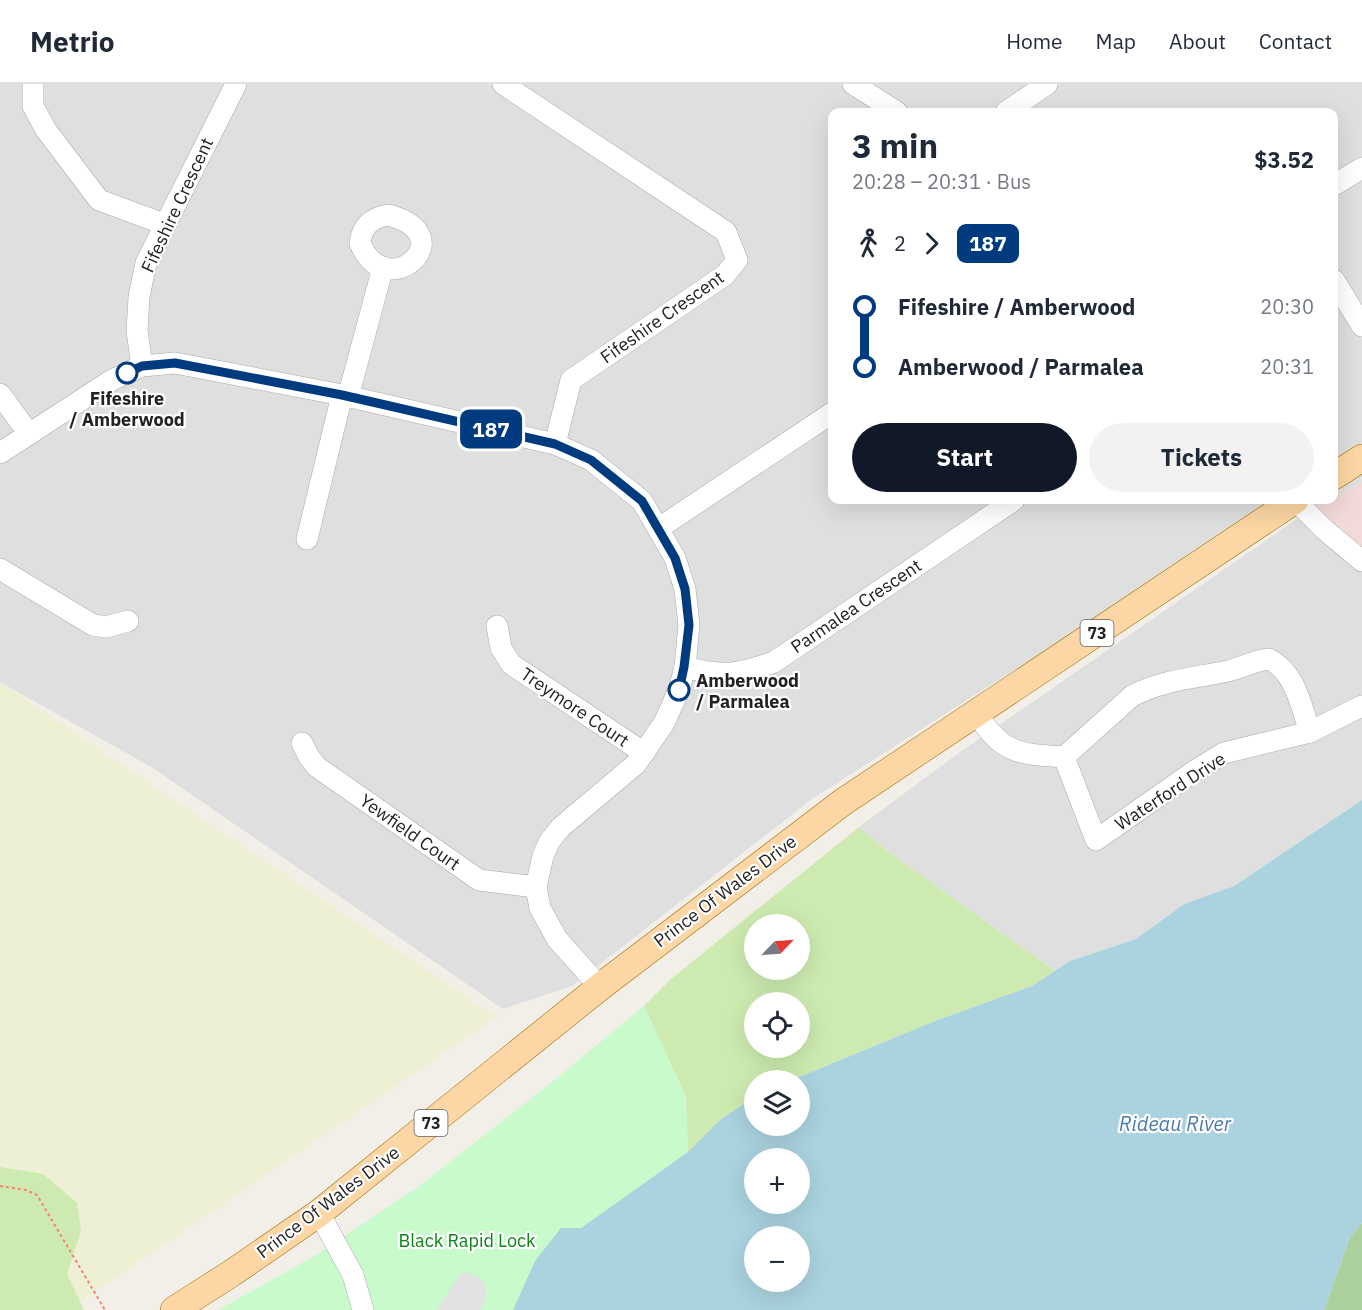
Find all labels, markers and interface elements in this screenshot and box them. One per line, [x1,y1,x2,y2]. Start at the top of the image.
text: Metrio [30,23,115,60]
text: Home [1006,27,1063,55]
text: Map [1096,27,1136,55]
text: About [1169,27,1226,55]
text: Contact [1259,27,1332,55]
text: 3 min [852,124,938,167]
street label: Fifeshire Crescent [136,134,218,276]
text: $3.52 [1254,145,1314,174]
text: 20:28 – 20:31 · Bus [852,168,1031,195]
icon: walk [852,227,885,260]
icon: forward [915,227,948,260]
text: 187 [969,229,1007,257]
text: 2 [894,230,906,257]
street label: Fifeshire Crescent [596,266,728,368]
text: Fifeshire / Amberwood [898,292,1135,321]
text: 20:30 [1260,293,1314,320]
text: Amberwood / Parmalea [898,352,1144,381]
text: 20:31 [1260,353,1314,380]
marker: Fifeshire / Amberwood [116,362,138,384]
place label: Fifeshire / Amberwood [69,387,185,431]
line badge: 187 [456,410,526,448]
text: 187 [472,415,510,443]
button: Start [852,423,1077,492]
button: Tickets [1089,423,1314,492]
street label: Parmalea Crescent [786,554,926,658]
road number: 73 [1080,620,1114,646]
street label: Treymore Court [516,662,634,752]
place label: Amberwood / Parmalea [696,669,799,713]
marker: Amberwood / Parmalea [668,679,690,701]
street label: Waterford Drive [1110,747,1230,835]
street label: Yewfield Court [355,789,465,875]
street label: Prince Of Wales Drive [649,830,801,952]
north arrow [744,914,810,980]
map controls [744,914,810,1292]
button: locate [744,992,810,1058]
button: layers [744,1070,810,1136]
road number: 73 [414,1110,448,1136]
water label: Rideau River [1119,1110,1232,1137]
street label: Prince Of Wales Drive [252,1141,404,1263]
button: + [744,1148,810,1214]
button: − [744,1226,810,1292]
park label: Black Rapid Lock [398,1229,536,1252]

